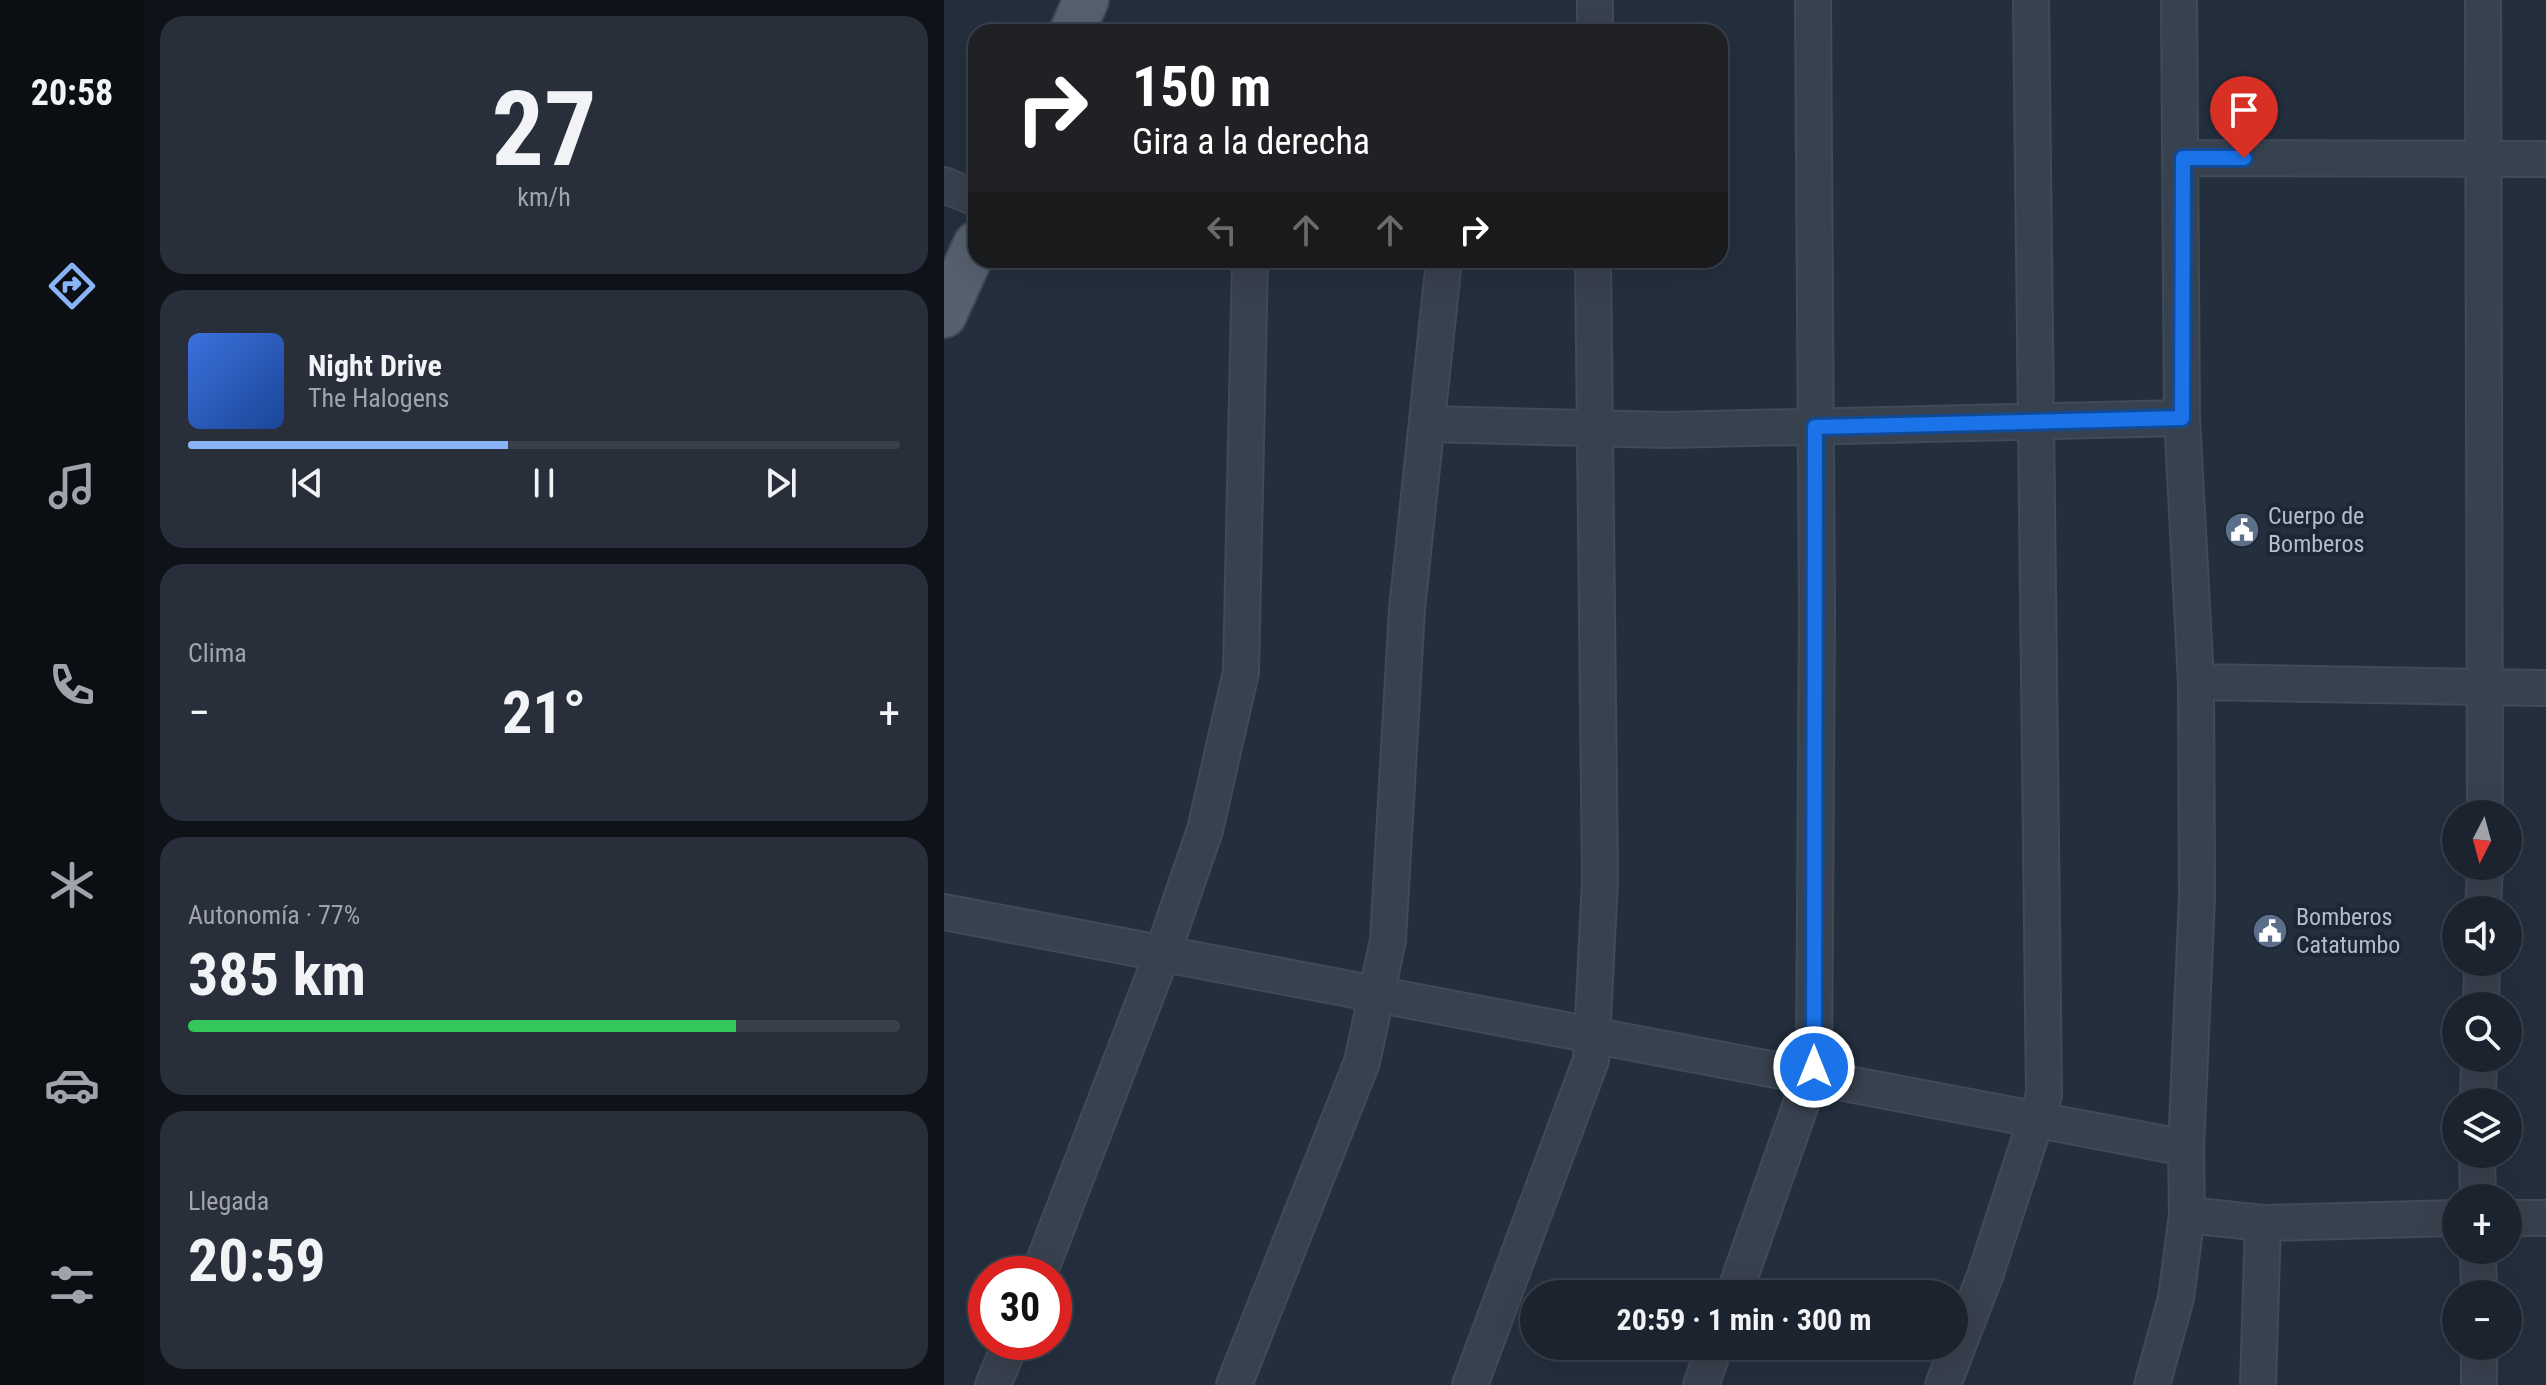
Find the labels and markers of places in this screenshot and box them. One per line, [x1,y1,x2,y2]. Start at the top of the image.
pin [2210,76,2278,158]
place label: Cuerpo de Bomberos [2268,502,2364,558]
public building icon: Cuerpo de Bomberos [2223,511,2261,549]
place label: Bomberos Catatumbo [2296,903,2400,959]
public building icon: Bomberos Catatumbo [2251,912,2289,950]

